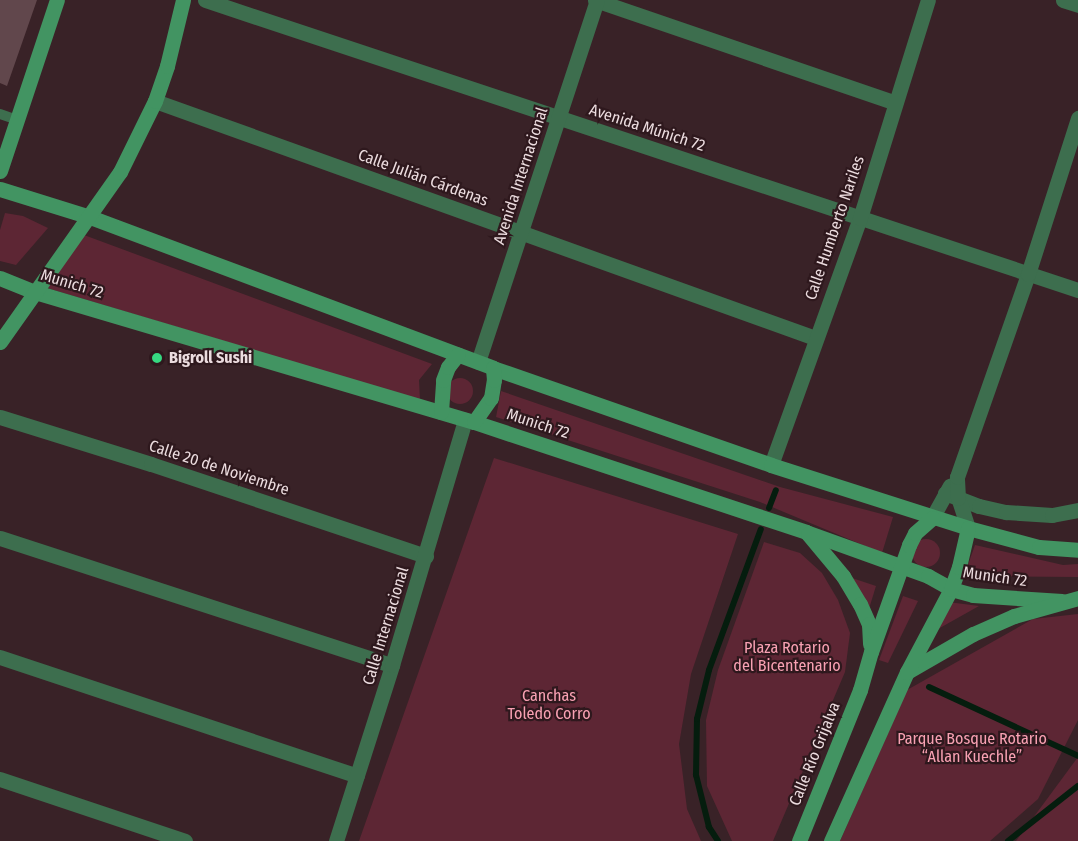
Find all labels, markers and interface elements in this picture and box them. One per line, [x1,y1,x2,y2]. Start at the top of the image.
street label: Avenida Múnich 72 [587,100,707,156]
street label: Avenida Internacional [490,105,552,247]
street label: Calle Julián Cárdenas [355,146,491,210]
street label: Calle Humberto Nariles [801,153,869,303]
street label: Munich 72 [38,265,106,303]
place label: Bigroll Sushi [169,348,252,368]
marker: Bigroll Sushi [150,351,164,365]
street label: Munich 72 [504,405,572,443]
street label: Calle 20 de Noviembre [147,436,291,500]
street label: Munich 72 [962,563,1028,591]
street label: Calle Internacional [359,565,413,687]
park label: Plaza Rotario del Bicentenario [733,638,841,676]
park label: Canchas Toledo Corro [507,686,591,724]
street label: Calle Río Grijalva [786,699,844,809]
park label: Parque Bosque Rotario “Allan Kuechle” [897,729,1047,767]

